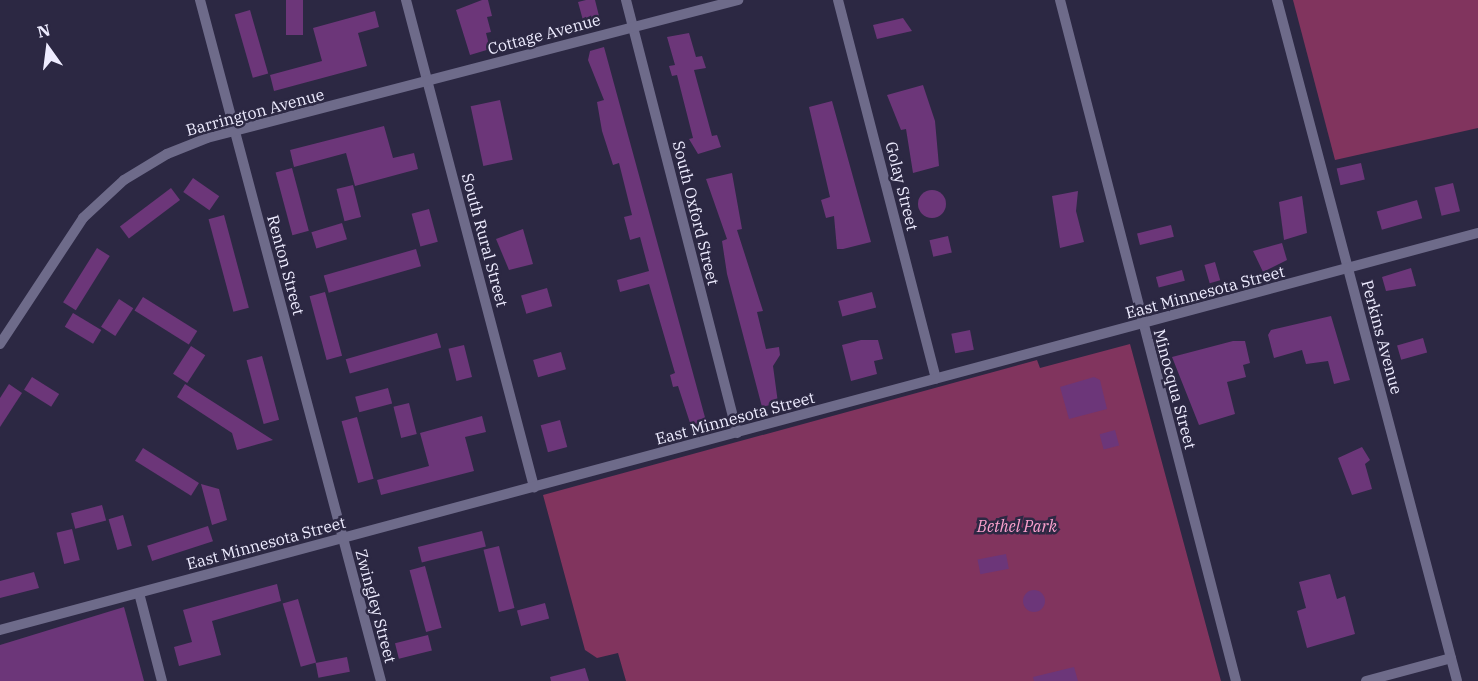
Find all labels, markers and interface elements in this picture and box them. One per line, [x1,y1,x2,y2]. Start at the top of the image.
street label: Cottage Avenue [485,10,603,58]
north arrow [18,18,78,78]
text: N [35,19,52,42]
street label: Barrington Avenue [184,84,326,140]
street label: South Oxford Street [669,139,723,287]
street label: Golay Street [882,139,922,233]
street label: South Rural Street [458,171,512,309]
street label: Renton Street [263,213,309,317]
street label: East Minnesota Street [1123,262,1287,322]
street label: Perkins Avenue [1357,278,1407,396]
street label: Minocqua Street [1150,327,1200,451]
street label: East Minnesota Street [653,388,817,448]
street label: East Minnesota Street [184,513,348,573]
park label: Bethel Park [977,516,1057,536]
street label: Zwingley Street [352,547,400,665]

